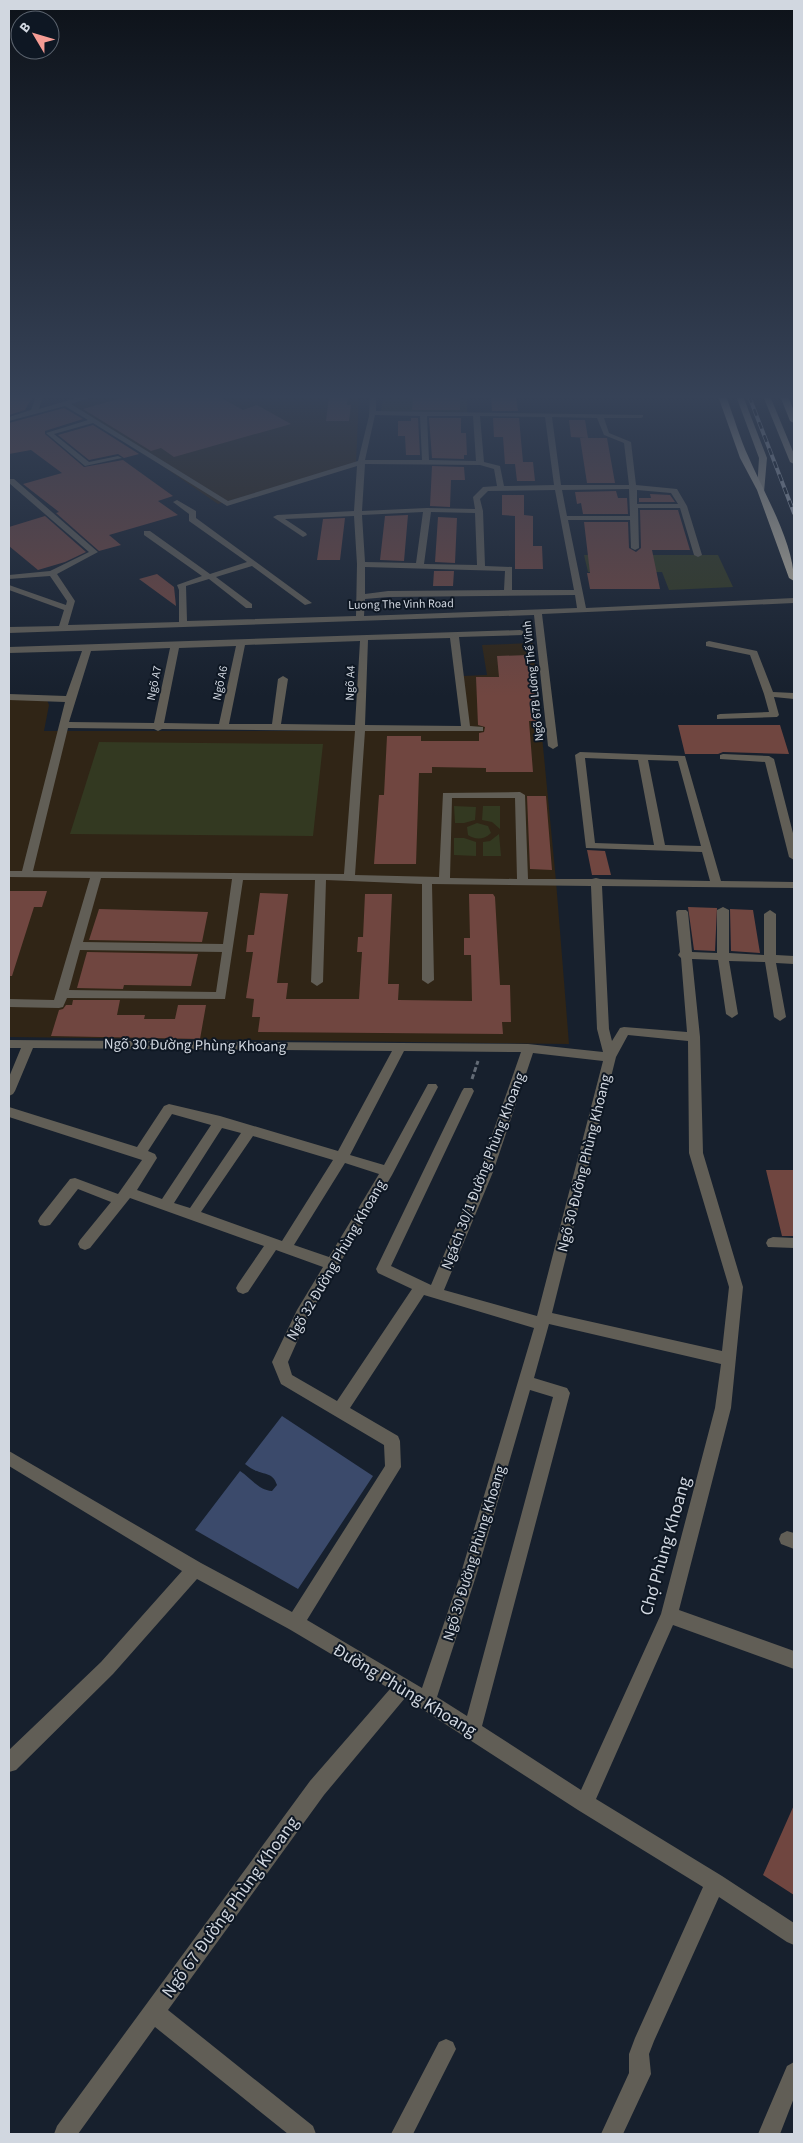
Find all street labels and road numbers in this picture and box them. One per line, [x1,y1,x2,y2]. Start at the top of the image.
street label: Luong The Vinh Road [348,595,454,614]
street label: Ngõ 67B Lương Thế Vinh [519,620,548,742]
street label: Ngõ A7 [143,664,166,702]
street label: Ngõ A6 [209,664,232,702]
street label: Ngõ A4 [341,665,360,701]
street label: Ngõ 30 Đường Phùng Khoang [104,1033,287,1058]
street label: Ngách 30/1 Đường Phùng Khoang [436,1069,531,1273]
street label: Ngõ 30 Đường Phùng Khoang [552,1072,617,1254]
street label: Ngõ 32 Đường Phùng Khoang [282,1176,391,1344]
street label: Ngõ 30 Đường Phùng Khoang [438,1462,511,1643]
street label: Chợ Phùng Khoang [634,1474,697,1619]
street label: Đường Phùng Khoang [328,1638,481,1743]
street label: Ngõ 67 Đường Phùng Khoang [156,1811,305,2003]

